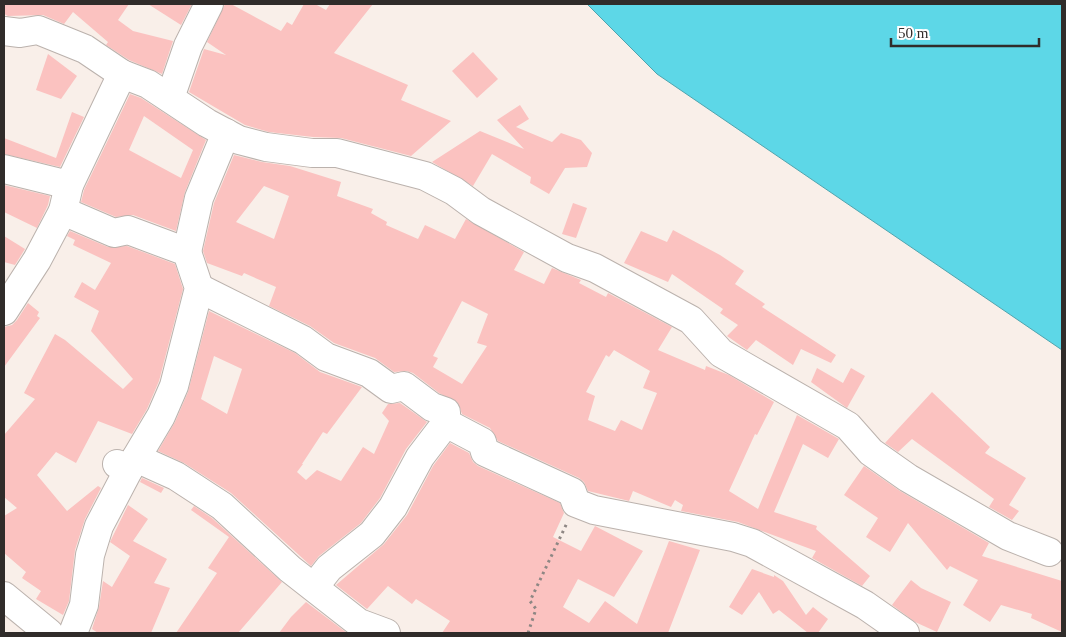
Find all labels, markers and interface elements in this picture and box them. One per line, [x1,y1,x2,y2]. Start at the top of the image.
scale bar [891,15,1038,47]
text: 50 m [898,25,929,41]

